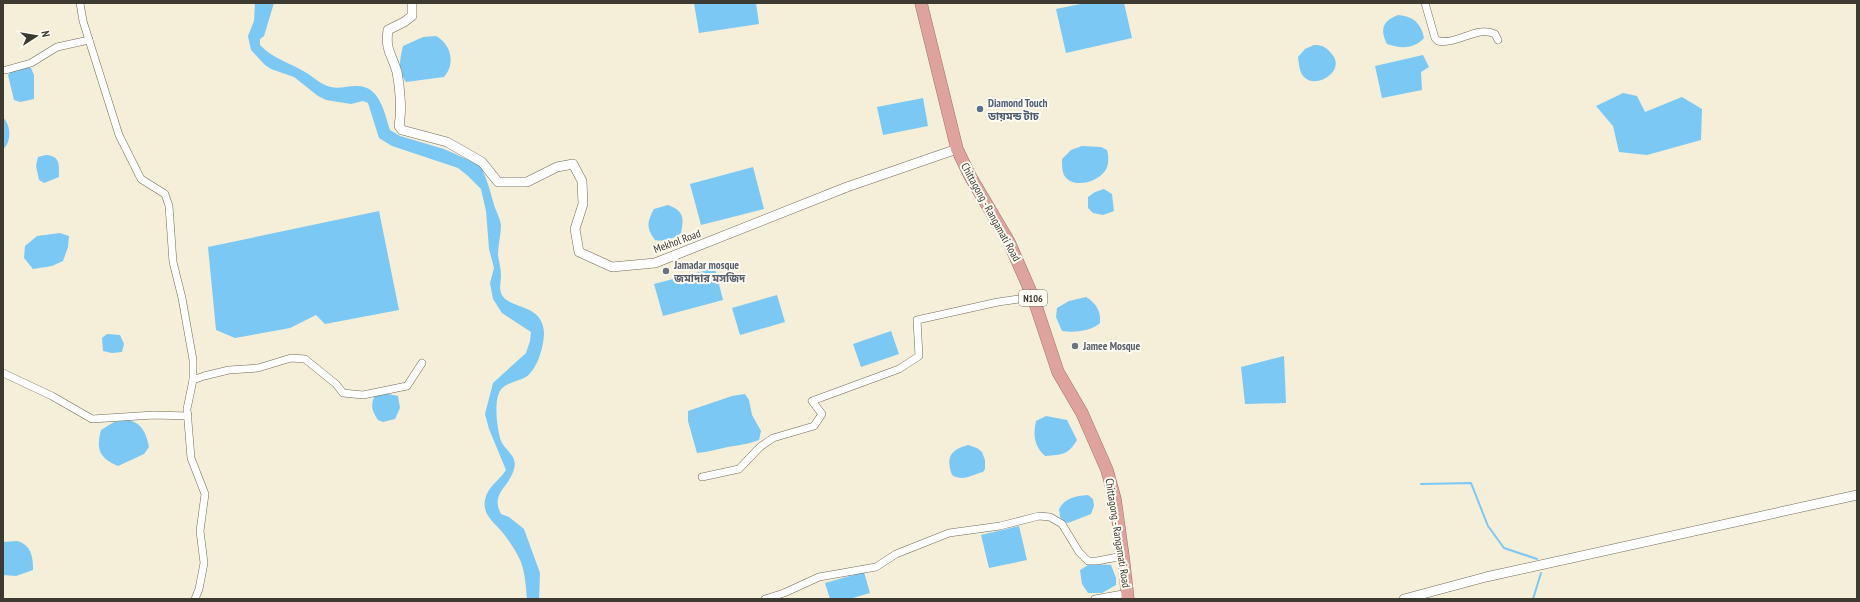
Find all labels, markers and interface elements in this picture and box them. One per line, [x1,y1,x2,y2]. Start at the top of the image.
north arrow [16,16,56,56]
text: N [38,30,53,38]
place label: Diamond Touch ডায়মন্ড টাচ [987,96,1048,123]
marker: Diamond Touch ডায়মন্ড টাচ [975,104,985,114]
street label: Chittagong - Rangamati Road [958,160,1024,264]
street label: Mekhol Road [652,226,703,256]
place label: Jamadar mosque জমাদার মসজিদ [673,258,746,285]
marker: Jamadar mosque জমাদার মসজিদ [661,266,671,276]
road number: N106 [1019,290,1047,306]
place label: Jamee Mosque [1082,339,1141,353]
marker: Jamee Mosque [1070,341,1080,351]
street label: Chittagong - Rangamati Road [1102,477,1134,589]

